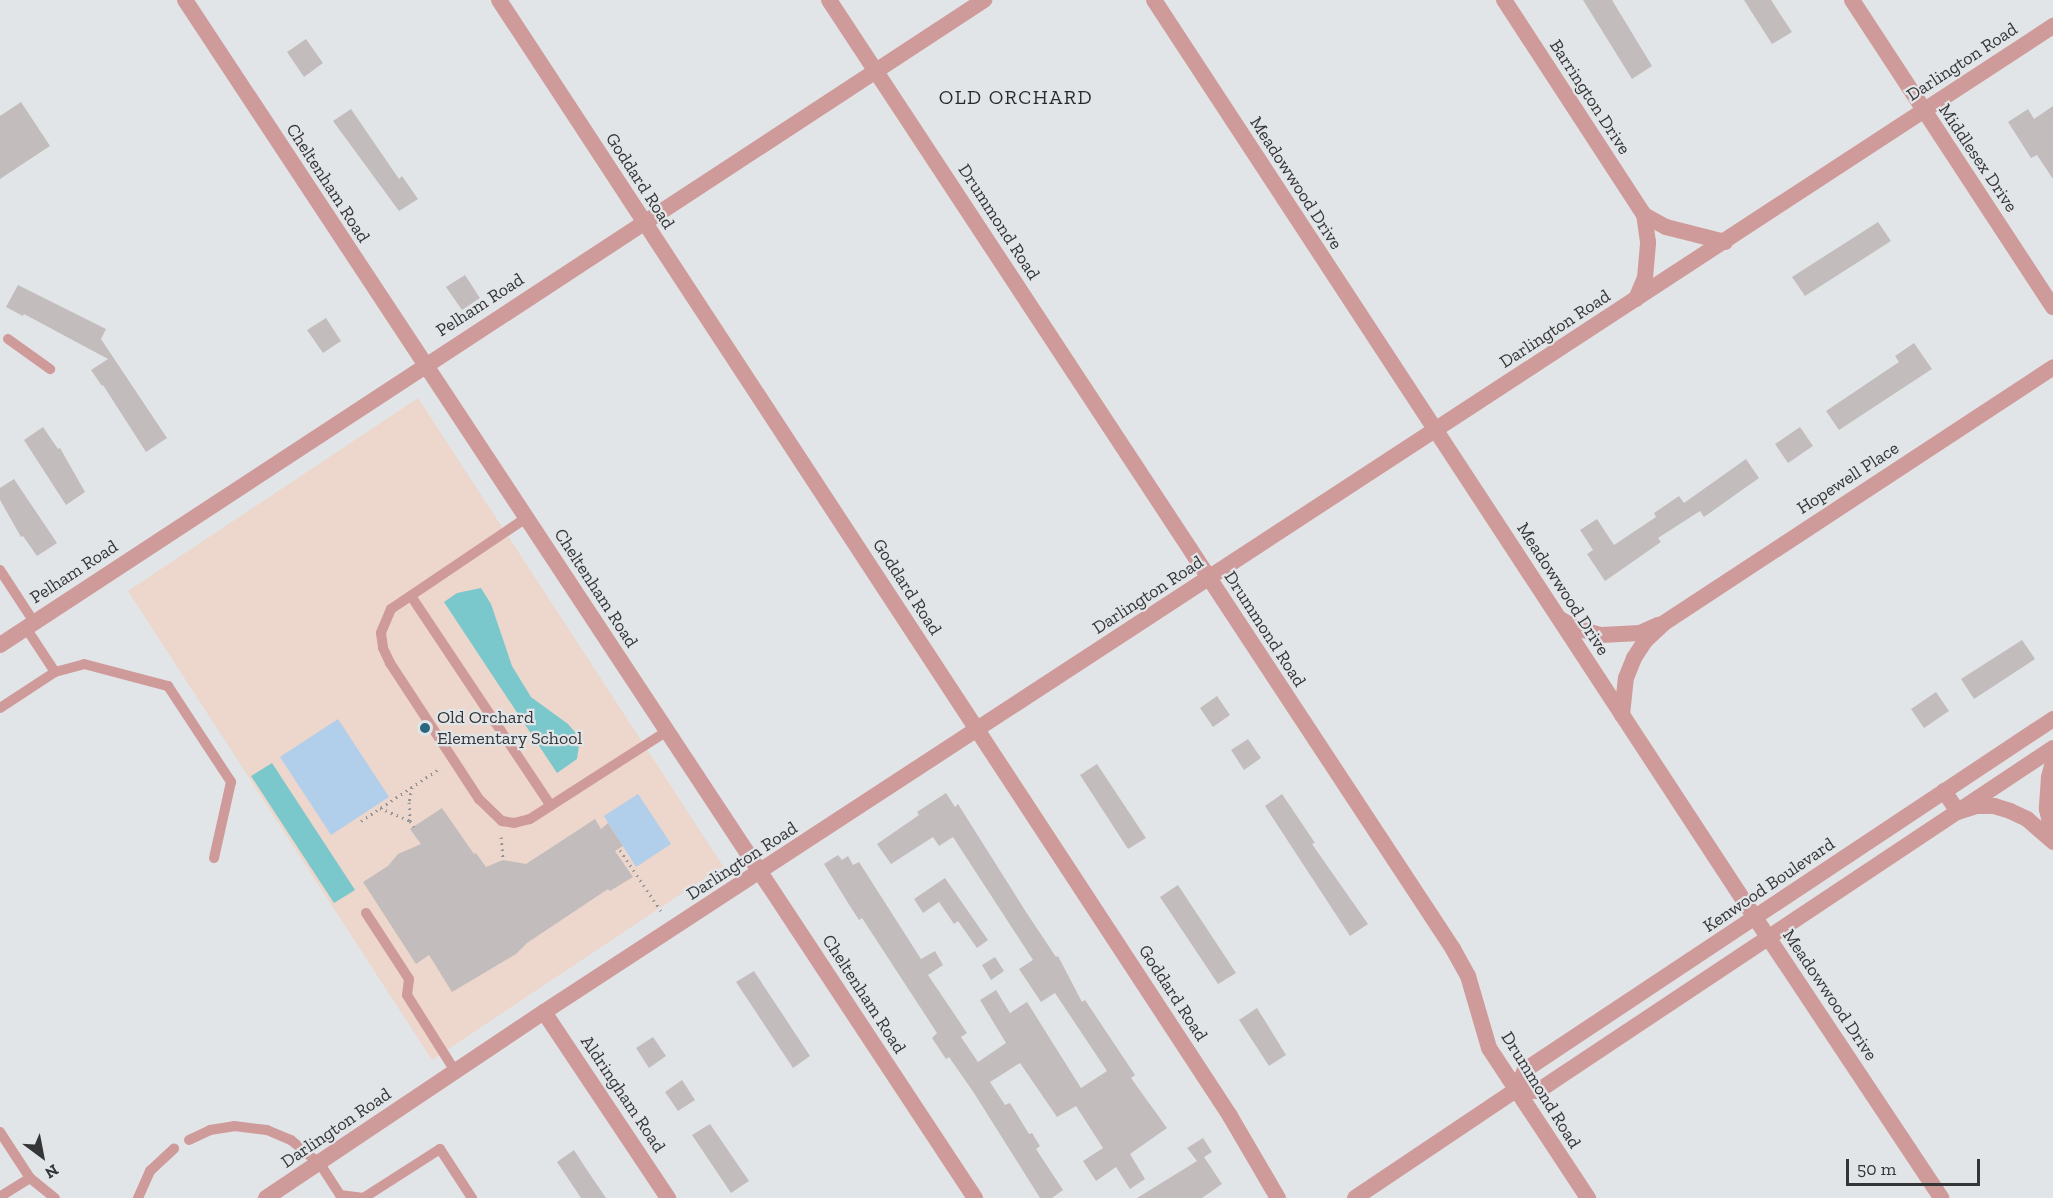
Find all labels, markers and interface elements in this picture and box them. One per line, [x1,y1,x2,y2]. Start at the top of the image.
street label: Darlington Road [1903,18,2021,106]
street label: Barrington Drive [1545,36,1635,158]
district label: OLD ORCHARD [939,85,1093,109]
street label: Middlesex Drive [1934,100,2022,216]
street label: Meadowwood Drive [1245,113,1347,253]
street label: Cheltenham Road [281,119,375,247]
street label: Goddard Road [601,129,679,233]
street label: Drummond Road [954,160,1044,284]
street label: Pelham Road [432,269,528,341]
street label: Darlington Road [1496,285,1614,373]
street label: Hopewell Place [1793,437,1903,519]
street label: Meadowwood Drive [1512,519,1614,659]
street label: Cheltenham Road [549,524,643,652]
street label: Goddard Road [868,535,946,639]
street label: Pelham Road [26,536,122,608]
street label: Darlington Road [1089,551,1207,639]
street label: Drummond Road [1220,567,1310,691]
place label: Old Orchard Elementary School [437,707,583,750]
marker: Old Orchard Elementary School [418,721,432,735]
street label: Darlington Road [683,817,801,905]
street label: Kenwood Boulevard [1699,833,1839,937]
street label: Meadowwood Drive [1778,925,1882,1065]
street label: Cheltenham Road [817,930,911,1058]
street label: Goddard Road [1134,941,1212,1045]
street label: Drummond Road [1496,1028,1586,1152]
street label: Aldringham Road [576,1032,670,1156]
street label: Darlington Road [277,1083,395,1173]
north arrow [12,1126,72,1186]
scale bar [1849,1147,1982,1185]
text: 50 m [1857,1158,1896,1180]
text: N [42,1160,62,1183]

